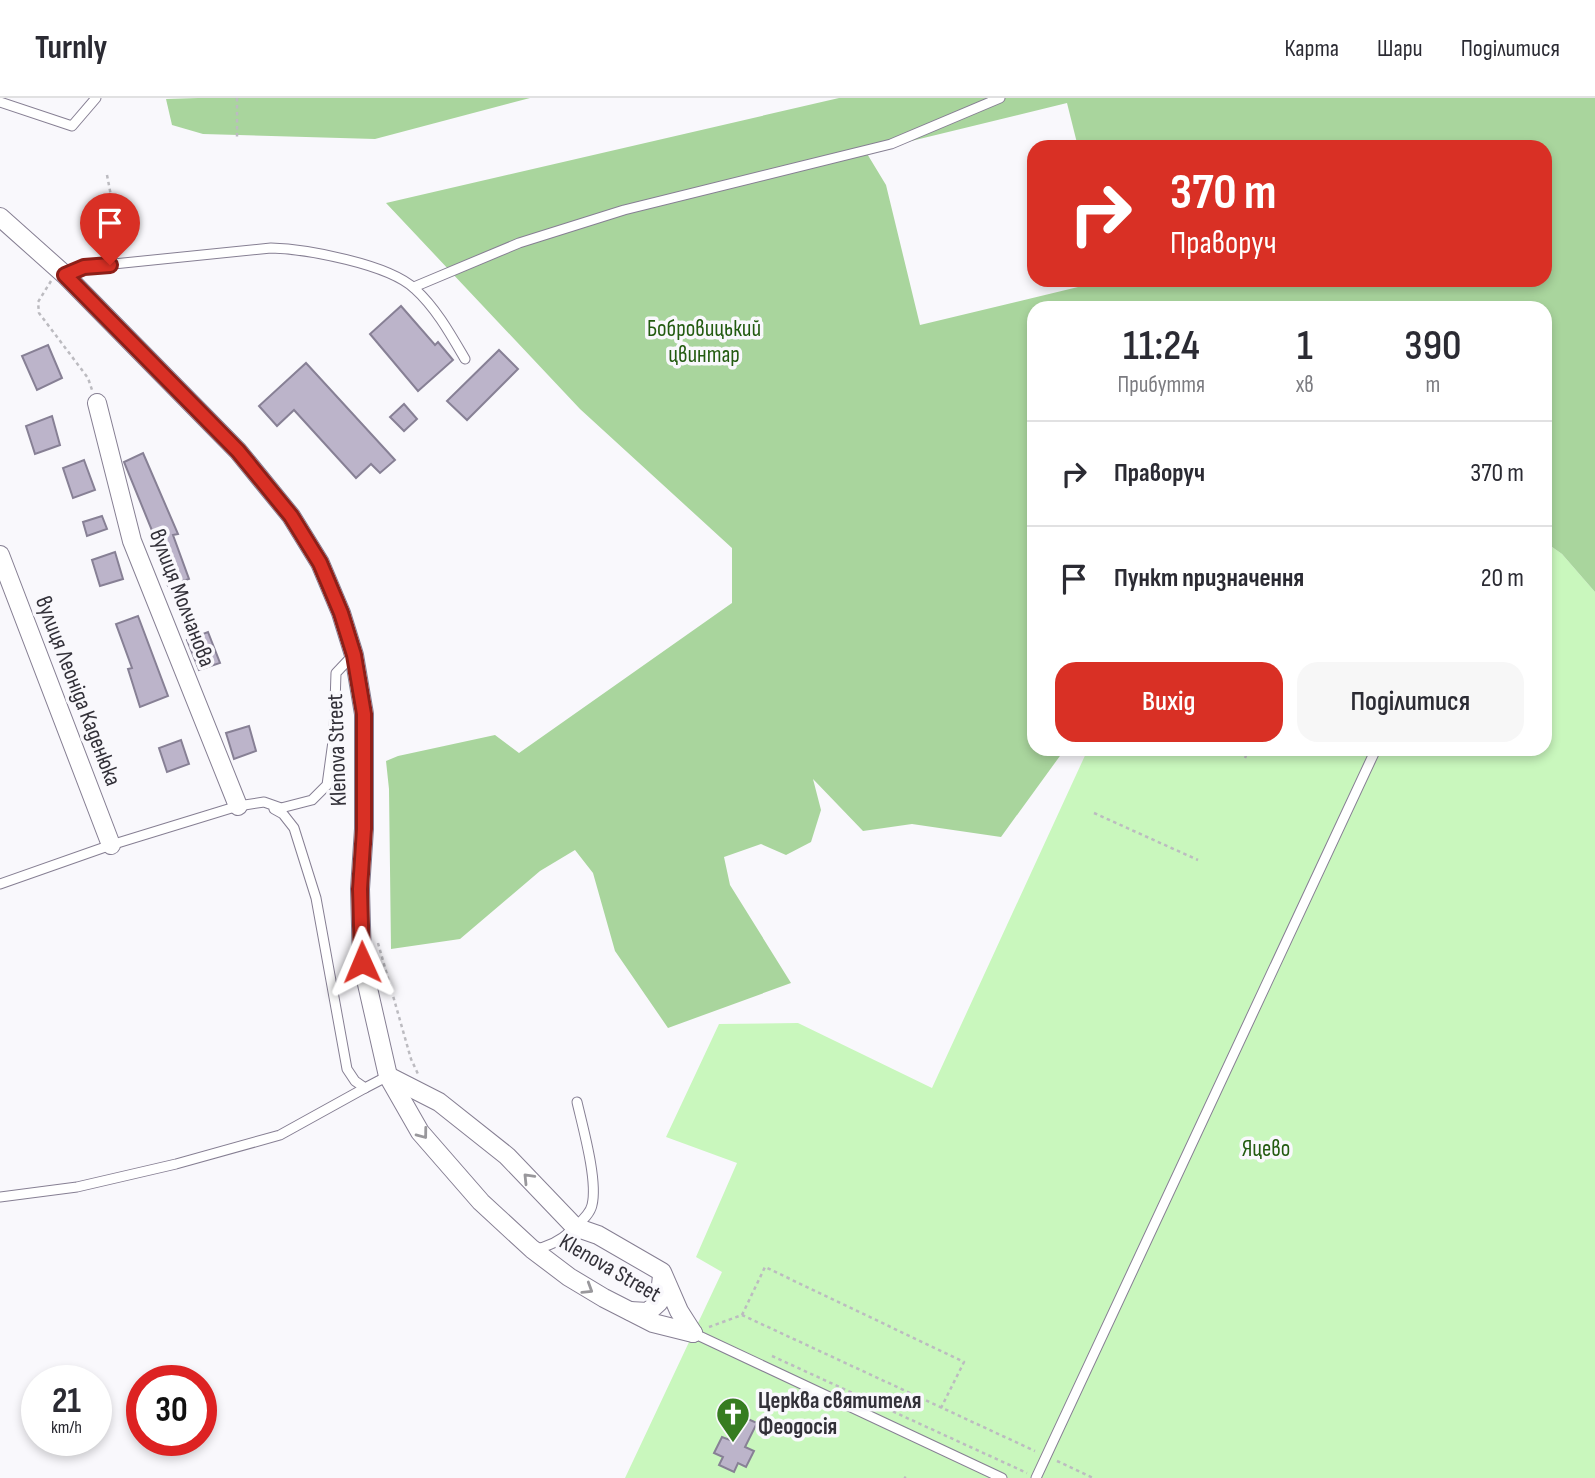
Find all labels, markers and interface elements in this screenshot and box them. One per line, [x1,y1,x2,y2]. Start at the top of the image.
text: Turnly [35,28,107,68]
text: Карта [1284,34,1339,63]
text: Шари [1377,34,1423,63]
text: Поділитися [1461,34,1560,63]
text: 370 m [1170,164,1277,223]
icon: right [1055,168,1146,259]
pin [80,193,140,265]
icon: arrive [91,204,129,242]
text: Праворуч [1170,224,1277,263]
park label: Бобровицький цвинтар [647,315,761,369]
text: 11:24 [1123,321,1200,372]
text: 1 [1297,321,1313,372]
text: 390 [1404,321,1461,372]
text: Прибуття [1118,371,1205,399]
text: хв [1296,371,1314,399]
text: m [1426,371,1440,399]
icon: right [1055,455,1093,493]
text: Праворуч [1114,458,1205,489]
text: 370 m [1470,458,1524,489]
street label: вулиця Молчанова [143,525,221,671]
icon: arrive [1055,560,1093,598]
text: Пункт призначення [1114,563,1304,594]
text: 20 m [1481,563,1524,594]
street label: вулиця Леоніда Каденюка [29,592,127,790]
button: Вихід [1055,662,1283,742]
button: Поділитися [1297,662,1524,742]
street label: Klenova Street [321,693,353,807]
position arrow [325,925,399,999]
one-way arrow [415,1127,427,1139]
park label: Яцево [1242,1135,1290,1163]
one-way arrow [523,1173,536,1186]
street label: Klenova Street [554,1228,666,1308]
one-way arrow [581,1280,594,1293]
speed limit sign: 30 [126,1365,217,1456]
text: 21 [52,1380,81,1423]
place label: Церква святителя Феодосія [758,1387,921,1441]
church icon: Церква святителя Феодосія [714,1395,752,1444]
text: km/h [51,1417,82,1438]

